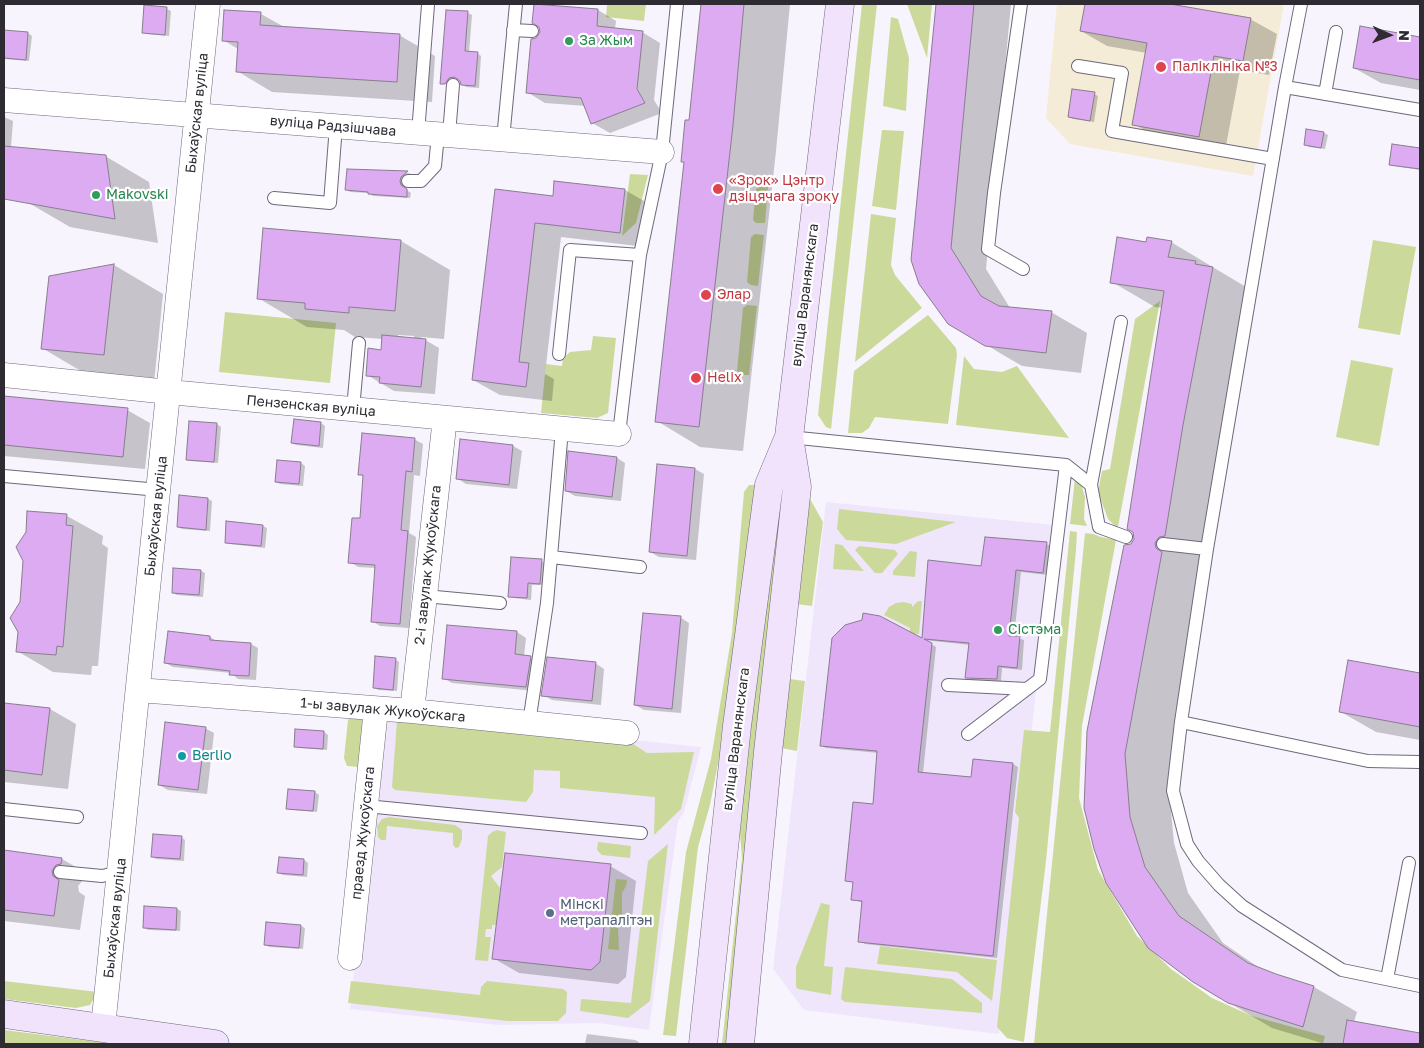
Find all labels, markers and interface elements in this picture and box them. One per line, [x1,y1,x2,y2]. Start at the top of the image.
north arrow [1364,10,1414,60]
text: N [1396,30,1413,41]
place label: За Жым [579,33,633,49]
marker: За Жым [563,35,575,47]
street label: Быхаўская вуліца [182,52,212,174]
place label: Паліклініка №3 [1172,59,1278,75]
marker: Паліклініка №3 [1154,60,1168,74]
street label: вуліца Радзішчава [269,112,397,140]
place label: «Зрок» Цэнтр дзіцячага зроку [729,173,839,206]
marker: «Зрок» Цэнтр дзіцячага зроку [711,182,725,196]
place label: Makovski [106,187,169,203]
marker: Makovski [90,189,102,201]
street label: вуліца Варанянскага [788,223,822,367]
place label: Элар [717,287,751,303]
marker: Элар [699,288,713,302]
place label: Helix [707,370,742,386]
marker: Helix [689,371,703,385]
street label: Пензенская вуліца [246,392,376,420]
street label: Быхаўская вуліца [141,455,171,577]
street label: 2-і завулак Жукоўскага [411,484,445,646]
place label: Сістэма [1008,622,1061,638]
marker: Сістэма [992,624,1004,636]
street label: вуліца Варанянскага [719,667,753,811]
street label: 1-ы завулак Жукоўскага [300,694,466,726]
place label: Berlio [192,748,232,764]
marker: Berlio [176,750,188,762]
street label: праезд Жукоўскага [348,765,378,901]
street label: Быхаўская вуліца [100,857,130,979]
place label: Мінскі метрапалітэн [560,897,653,930]
marker: Мінскі метрапалітэн [544,907,556,919]

